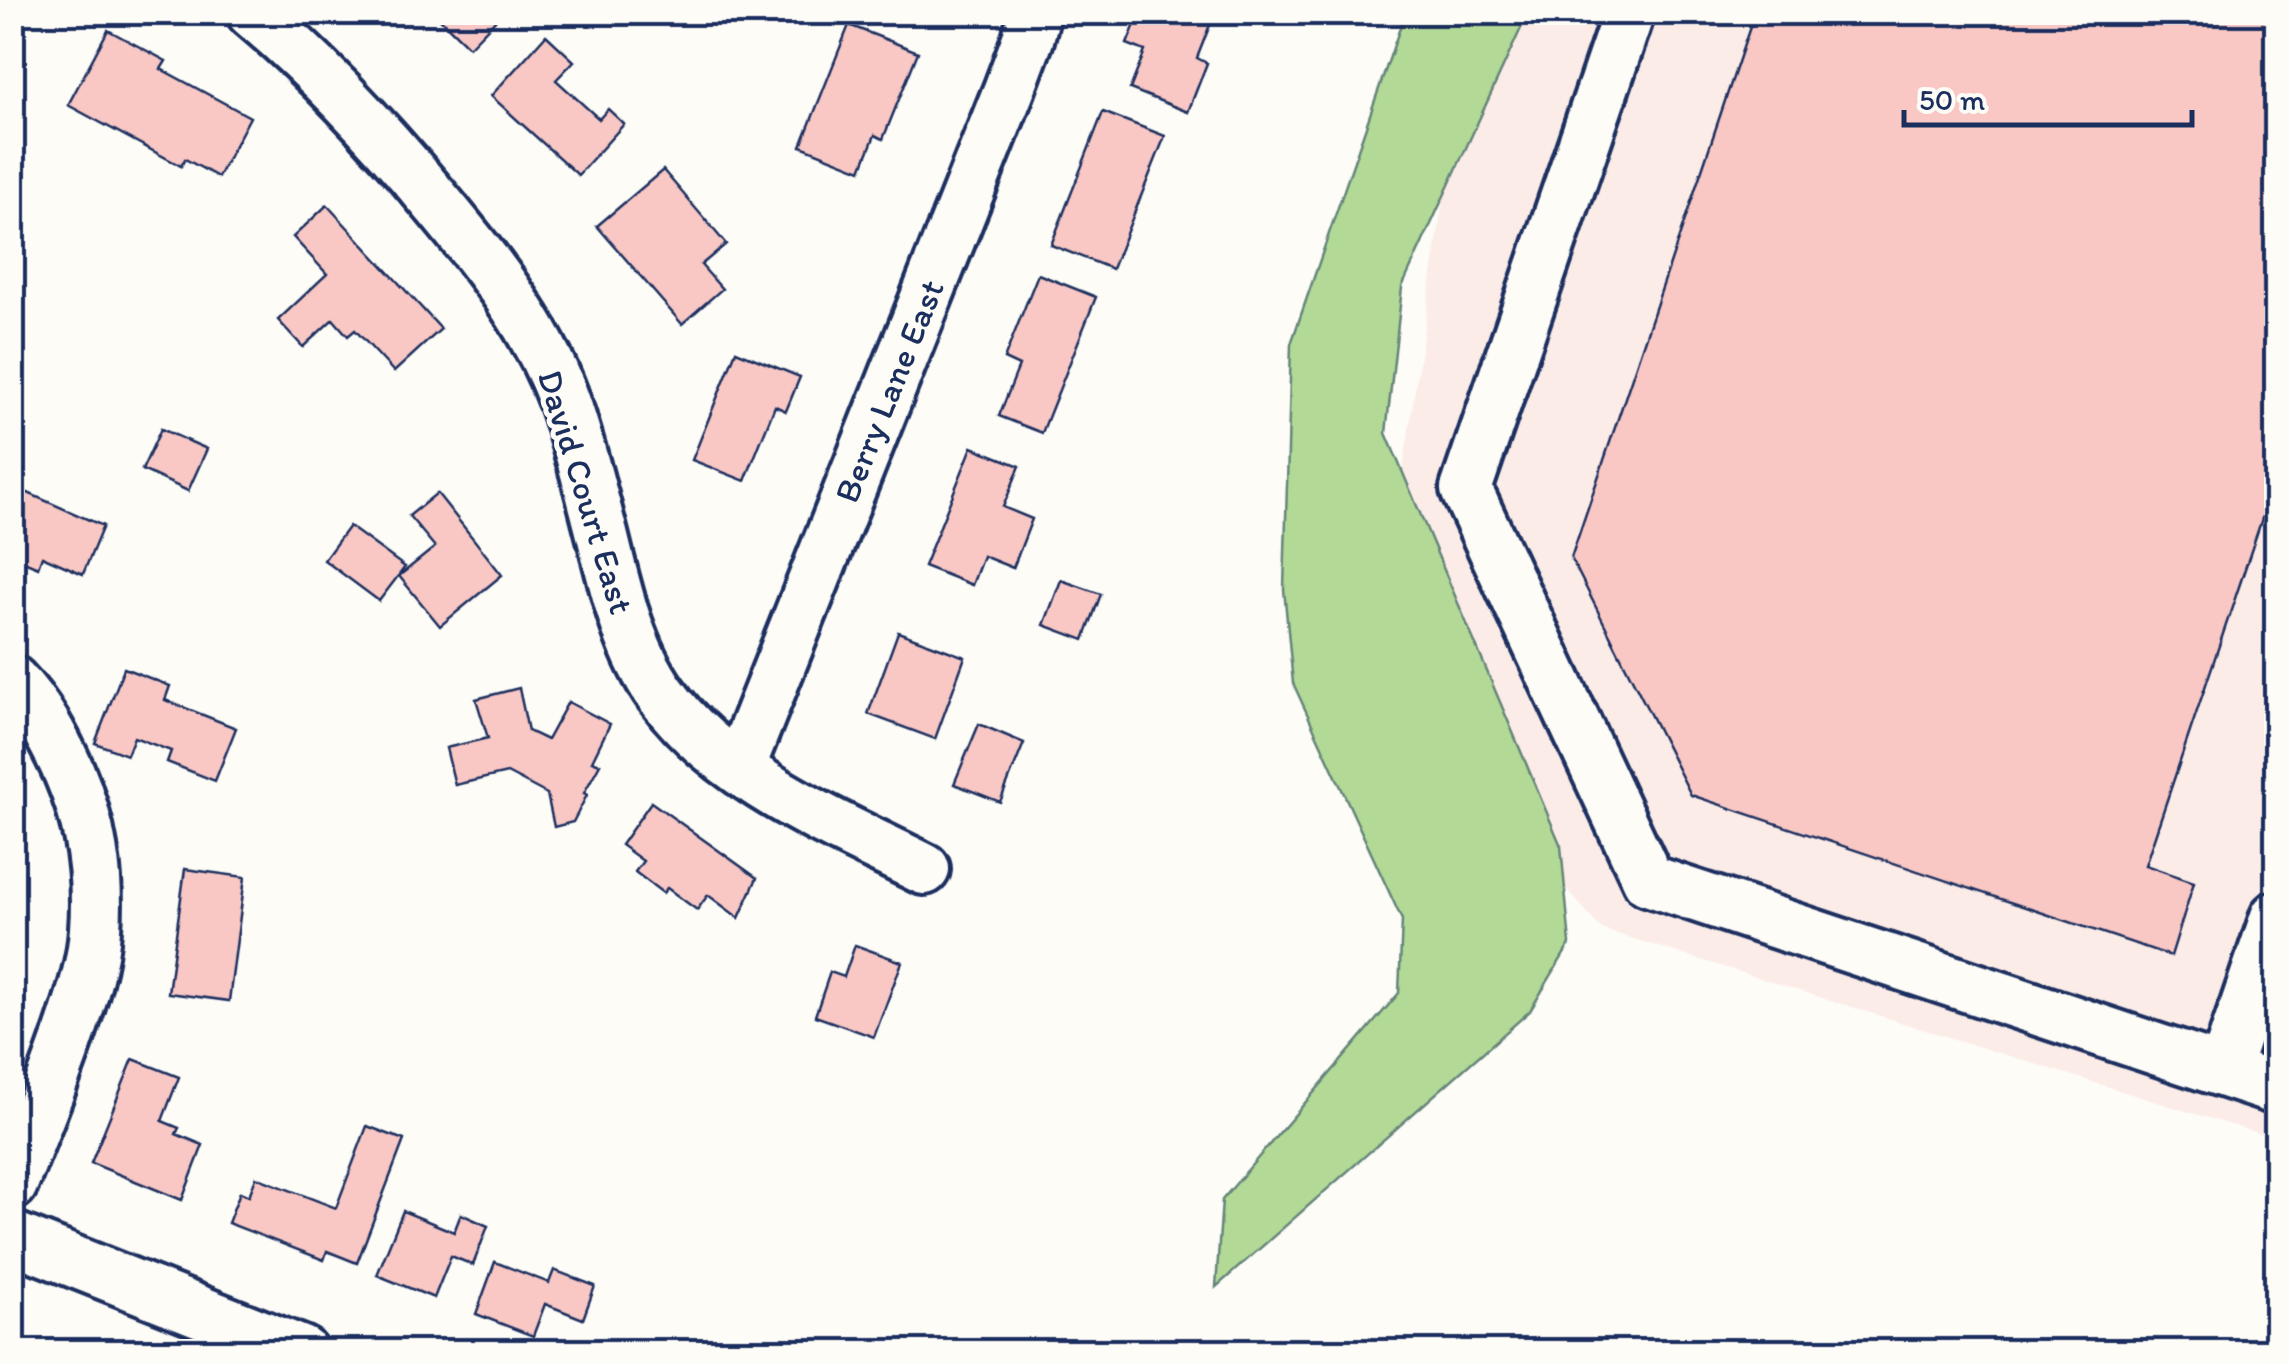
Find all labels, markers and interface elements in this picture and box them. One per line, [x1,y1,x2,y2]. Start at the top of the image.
scale bar [1904,65,2192,127]
text: 50 m [1919,81,1985,118]
street label: Berry Lane East [825,273,953,509]
street label: David Court East [529,365,643,619]

